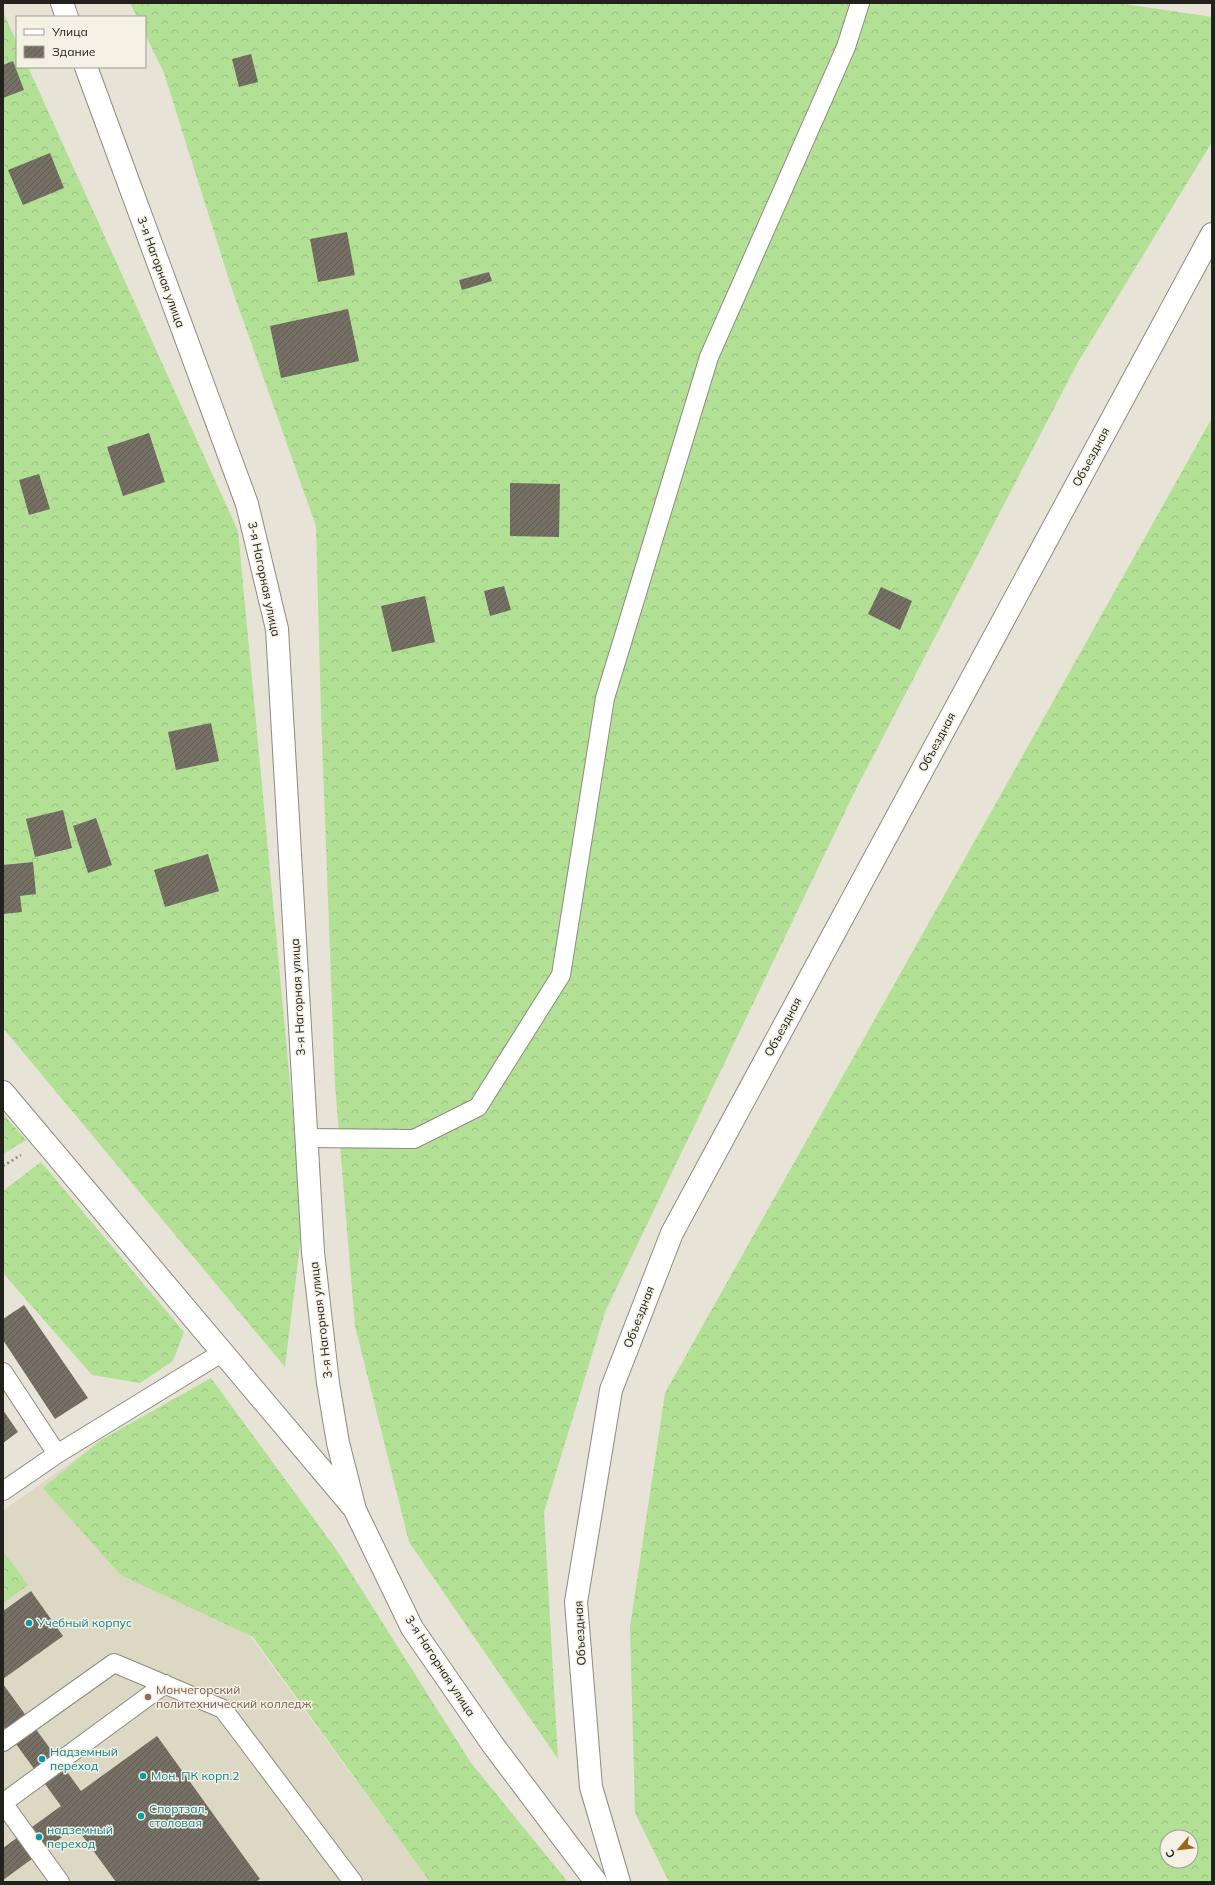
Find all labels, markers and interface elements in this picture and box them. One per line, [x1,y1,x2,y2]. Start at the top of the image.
legend [16,16,146,68]
text: Улица [51,24,88,39]
text: Здание [52,44,96,59]
street label: 3-я Нагорная улица [134,214,189,330]
street label: Объездная [1069,425,1112,489]
street label: 3-я Нагорная улица [245,520,284,638]
street label: Объездная [915,710,958,774]
street label: 3-я Нагорная улица [287,938,308,1056]
street label: Объездная [761,995,804,1059]
street label: 3-я Нагорная улица [306,1261,335,1379]
street label: Объездная [620,1284,657,1350]
street label: Объездная [570,1600,589,1666]
street label: 3-я Нагорная улица [402,1612,479,1719]
place label: Учебный корпус [36,1615,132,1630]
marker: Учебный корпус [24,1618,34,1628]
place label: Мончегорский политехнический колледж [156,1682,312,1711]
marker: Мончегорский политехнический колледж [143,1692,153,1702]
place label: Надземный переход [50,1744,118,1773]
marker: Надземный переход [37,1754,47,1764]
place label: Мон. ПК корп.2 [151,1768,239,1783]
marker: Мон. ПК корп.2 [138,1771,148,1781]
place label: Спортзал, столовая [149,1801,207,1830]
marker: Спортзал, столовая [136,1811,146,1821]
place label: надземный переход [47,1822,113,1851]
north arrow [1159,1829,1199,1869]
marker: надземный переход [34,1832,44,1842]
text: С [1162,1847,1178,1860]

